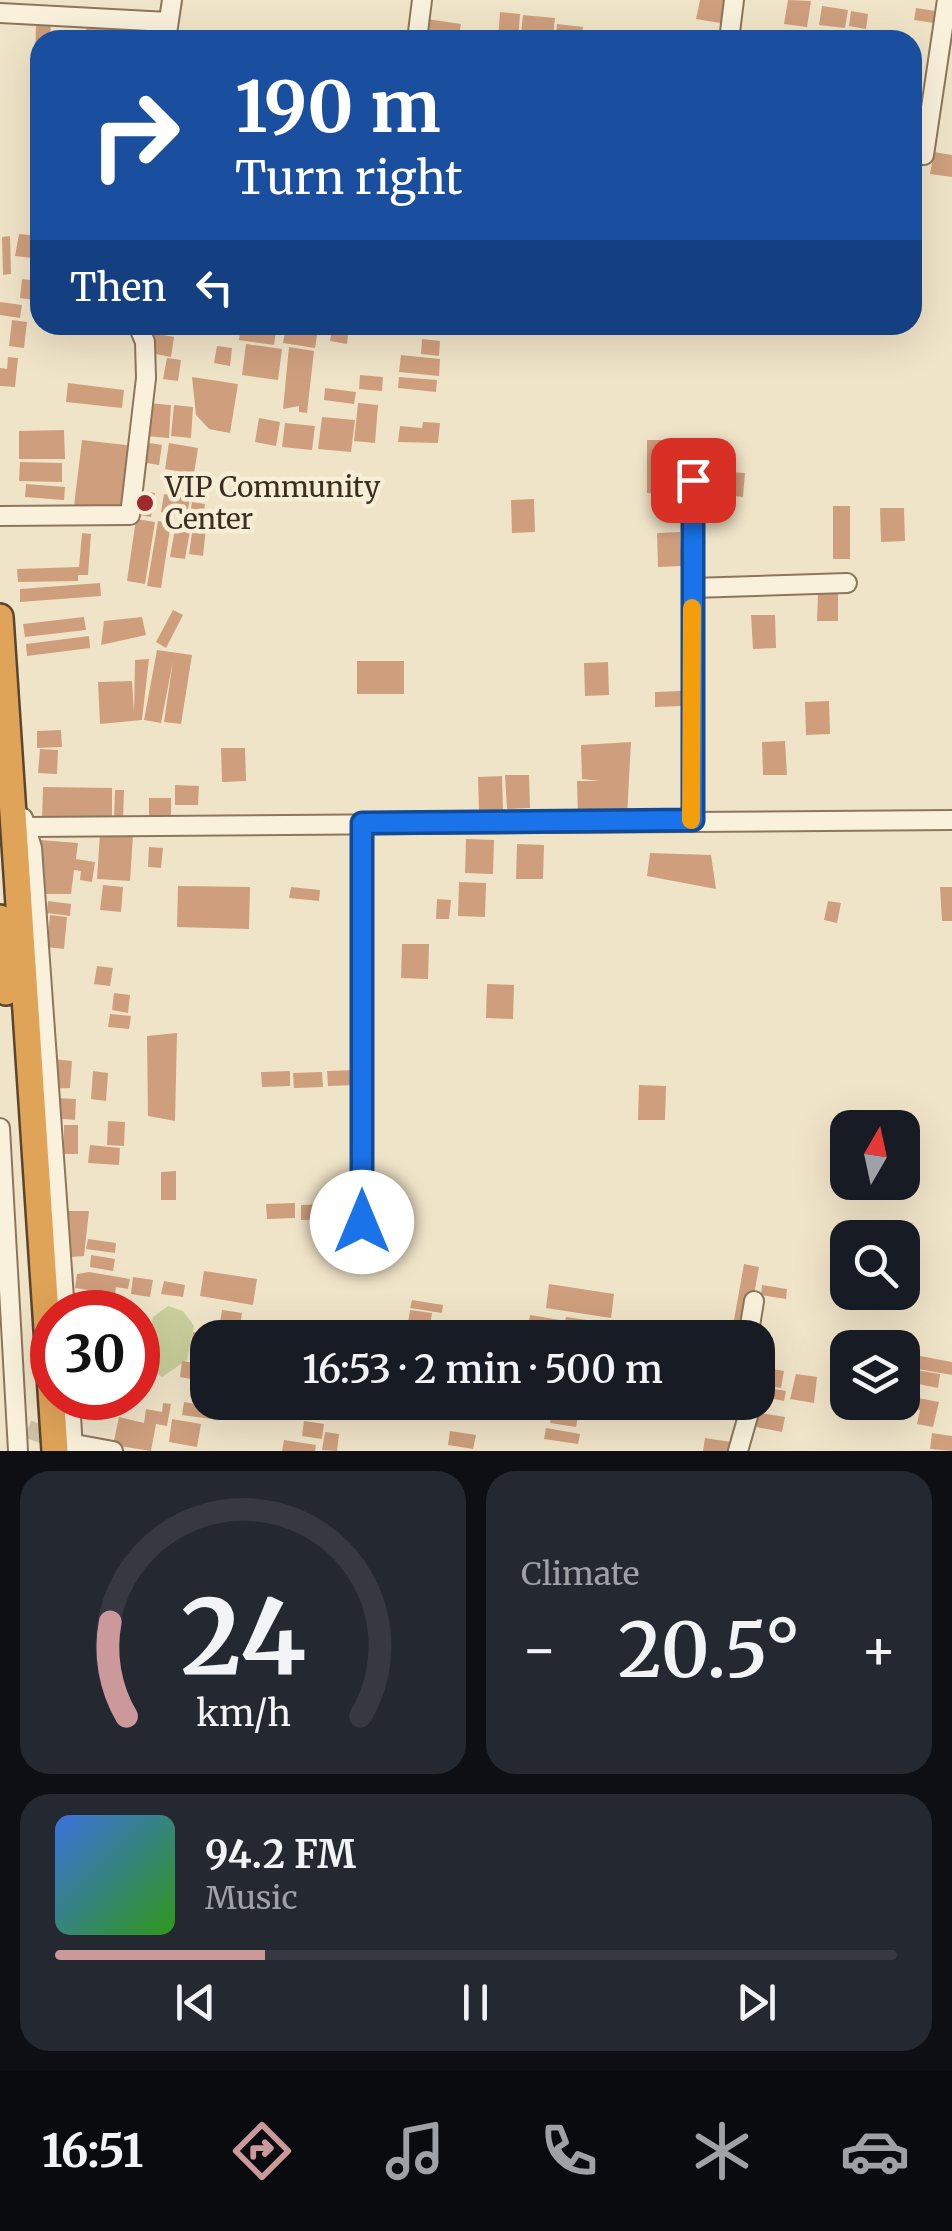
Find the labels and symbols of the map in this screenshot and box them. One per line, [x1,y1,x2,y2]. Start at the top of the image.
pin [651,438,736,523]
place label: VIP Community Center [164,469,381,537]
marker: VIP Community Center [134,492,156,514]
north arrow [830,1110,920,1200]
position arrow [310,1170,414,1274]
speed limit sign: 30 [30,1290,160,1420]

